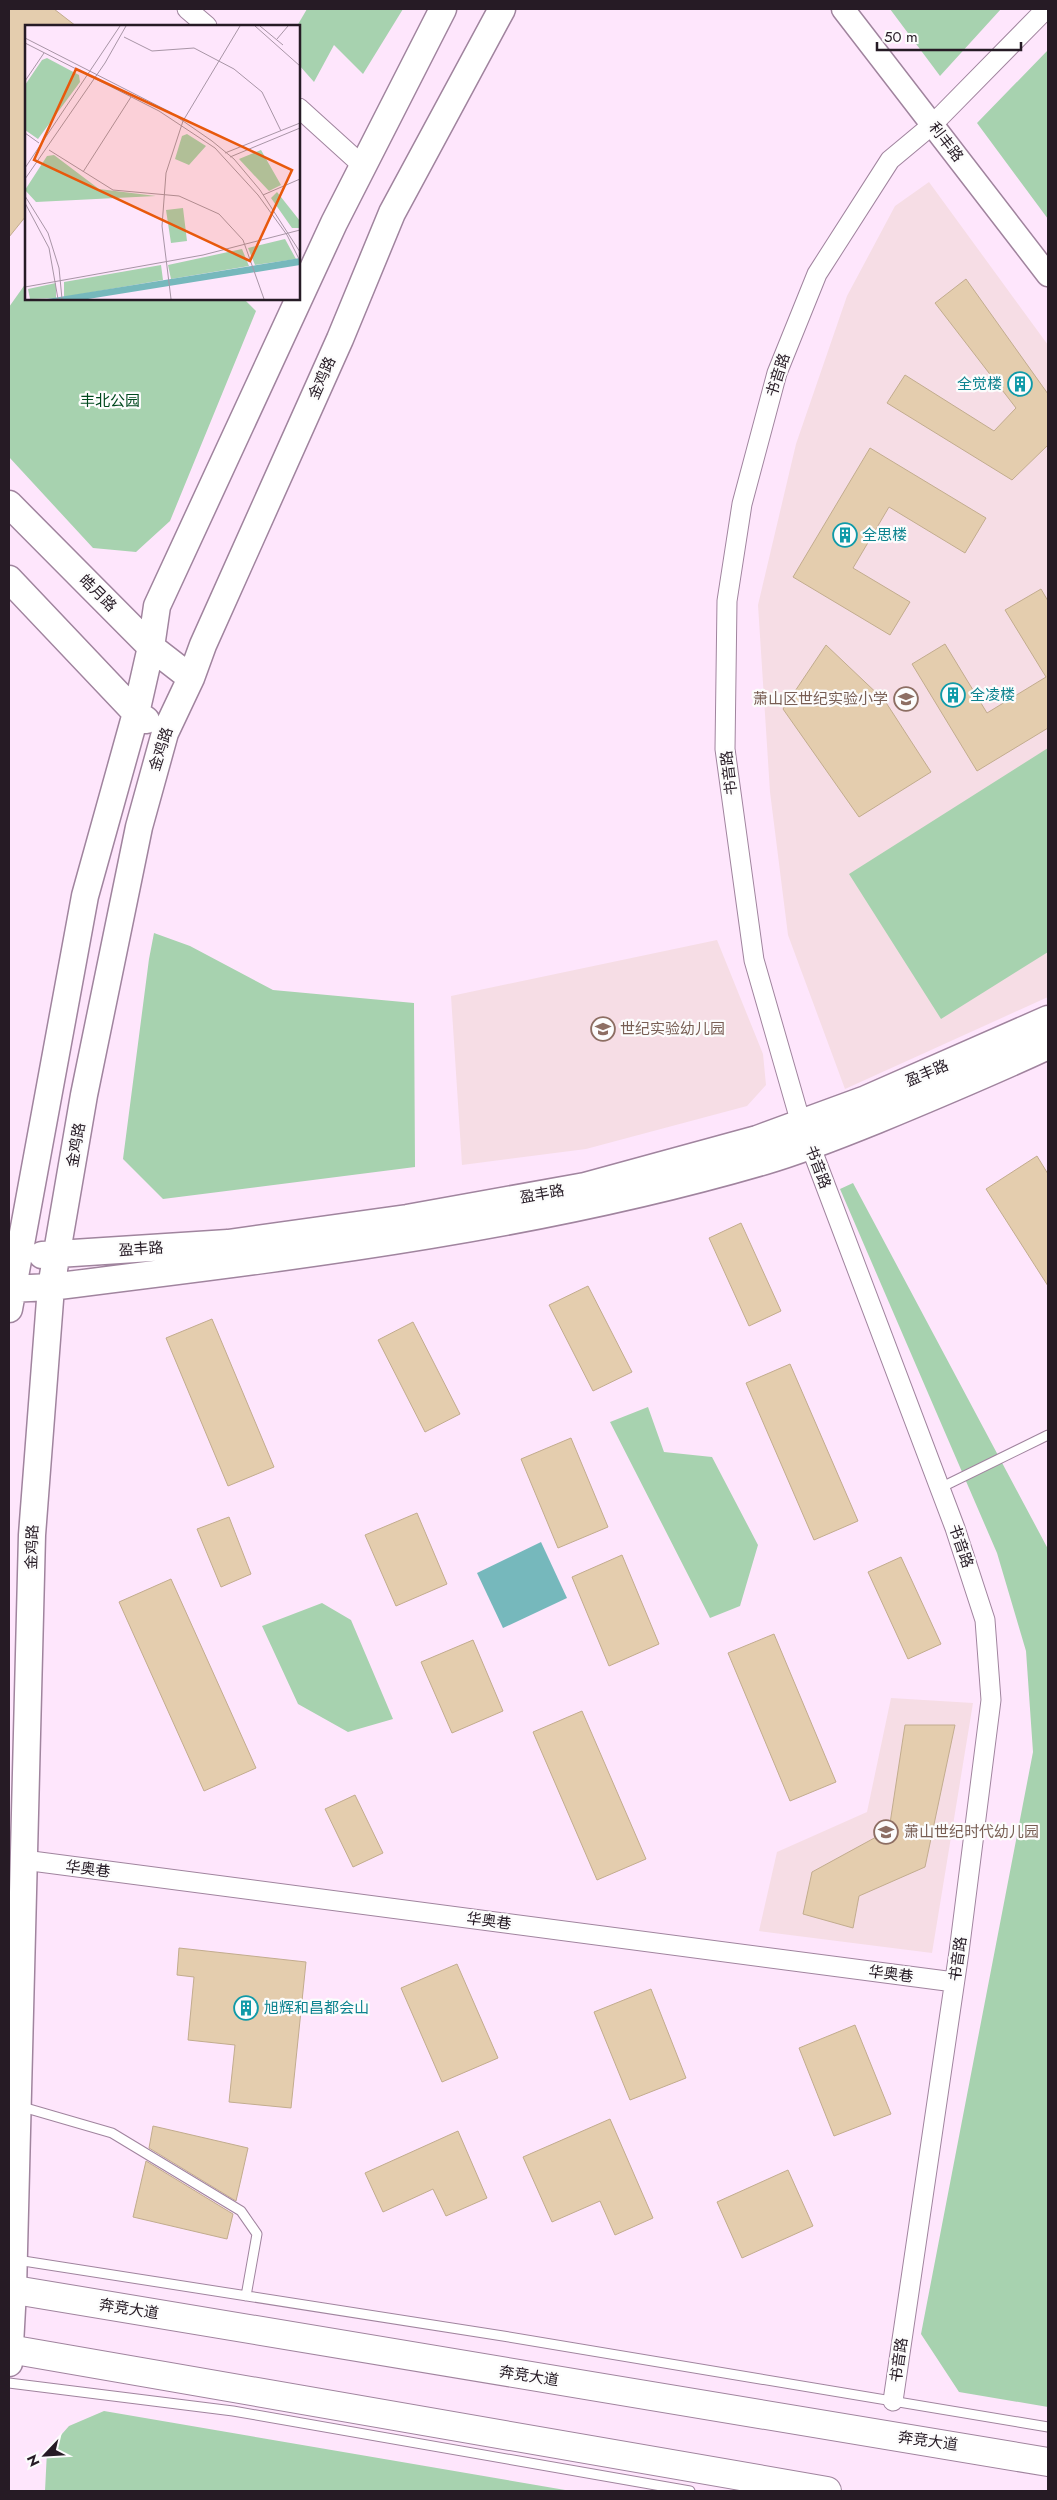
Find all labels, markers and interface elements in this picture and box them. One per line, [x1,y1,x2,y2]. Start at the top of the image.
scale bar [877,20,1021,52]
inset map [25,25,300,300]
text: 50 m [884,26,918,48]
street label: 利丰路 [923,117,969,167]
street label: 书音路 [761,350,795,400]
street label: 金鸡路 [303,353,341,403]
building icon: 全觉楼 [1007,371,1033,397]
place label: 全觉楼 [957,373,1002,395]
park label: 丰北公园 [80,390,140,412]
building icon: 全思楼 [832,522,858,548]
place label: 全思楼 [862,524,907,546]
street label: 皓月路 [74,569,122,617]
building icon: 全凌楼 [940,682,966,708]
place label: 全凌楼 [970,684,1015,706]
school or university icon: 萧山区世纪实验小学 [893,686,919,712]
place label: 萧山区世纪实验小学 [753,688,888,710]
street label: 金鸡路 [144,724,178,774]
street label: 书音路 [715,749,743,797]
school or university icon: 世纪实验幼儿园 [590,1016,616,1042]
place label: 世纪实验幼儿园 [620,1018,725,1040]
street label: 盈丰路 [902,1054,952,1092]
street label: 金鸡路 [61,1121,91,1169]
street label: 书音路 [800,1142,836,1192]
street label: 盈丰路 [518,1179,566,1209]
street label: 盈丰路 [118,1236,164,1262]
street label: 书音路 [943,1521,979,1571]
street label: 金鸡路 [20,1524,44,1570]
school or university icon: 萧山世纪时代幼儿园 [873,1819,899,1845]
place label: 萧山世纪时代幼儿园 [904,1821,1039,1843]
street label: 华奥巷 [64,1855,112,1883]
street label: 华奥巷 [465,1907,513,1935]
street label: 书音路 [944,1935,972,1983]
street label: 华奥巷 [867,1960,915,1988]
building icon: 旭辉和昌都会山 [233,1995,259,2021]
place label: 旭辉和昌都会山 [264,1997,369,2019]
street label: 奔竞大道 [98,2293,160,2325]
street label: 书音路 [885,2336,913,2384]
street label: 奔竞大道 [498,2360,560,2392]
street label: 奔竞大道 [897,2426,959,2456]
north arrow [20,2430,70,2480]
text: N [22,2451,45,2470]

